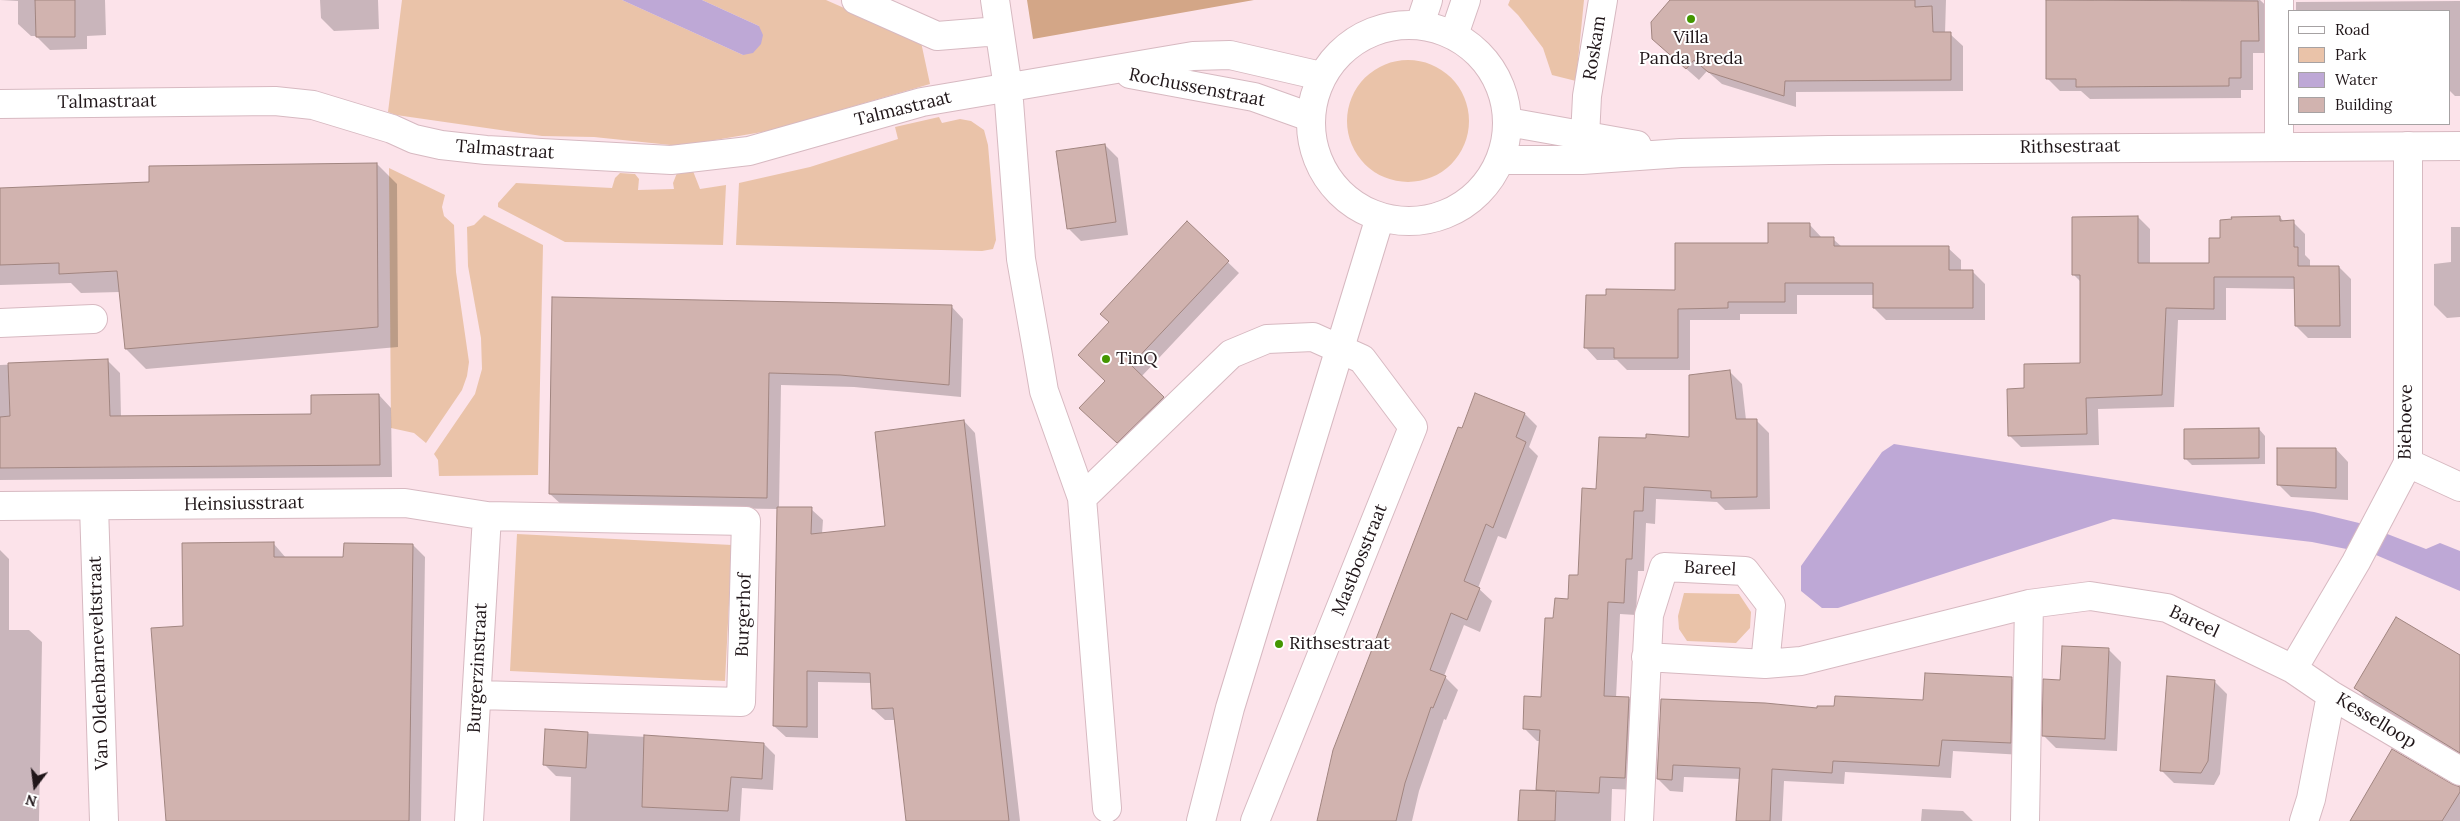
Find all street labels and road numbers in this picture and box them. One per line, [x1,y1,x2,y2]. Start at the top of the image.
street label: Roskam [1579,14,1611,82]
street label: Rochussenstraat [1127,64,1267,112]
street label: Talmastraat [852,87,954,131]
street label: Talmastraat [57,90,157,114]
street label: Rithsestraat [2019,135,2121,159]
street label: Talmastraat [455,136,555,164]
street label: Biehoeve [2395,384,2417,460]
street label: Heinsiusstraat [184,492,304,516]
street label: Mastbosstraat [1328,501,1392,619]
street label: Van Oldenbarneveltstraat [84,556,114,770]
street label: Bareel [1683,557,1737,581]
street label: Burgerhof [732,573,756,657]
street label: Bareel [2166,601,2222,643]
street label: Burgerzinstraat [464,602,492,734]
street label: Kesselloop [2332,689,2420,753]

